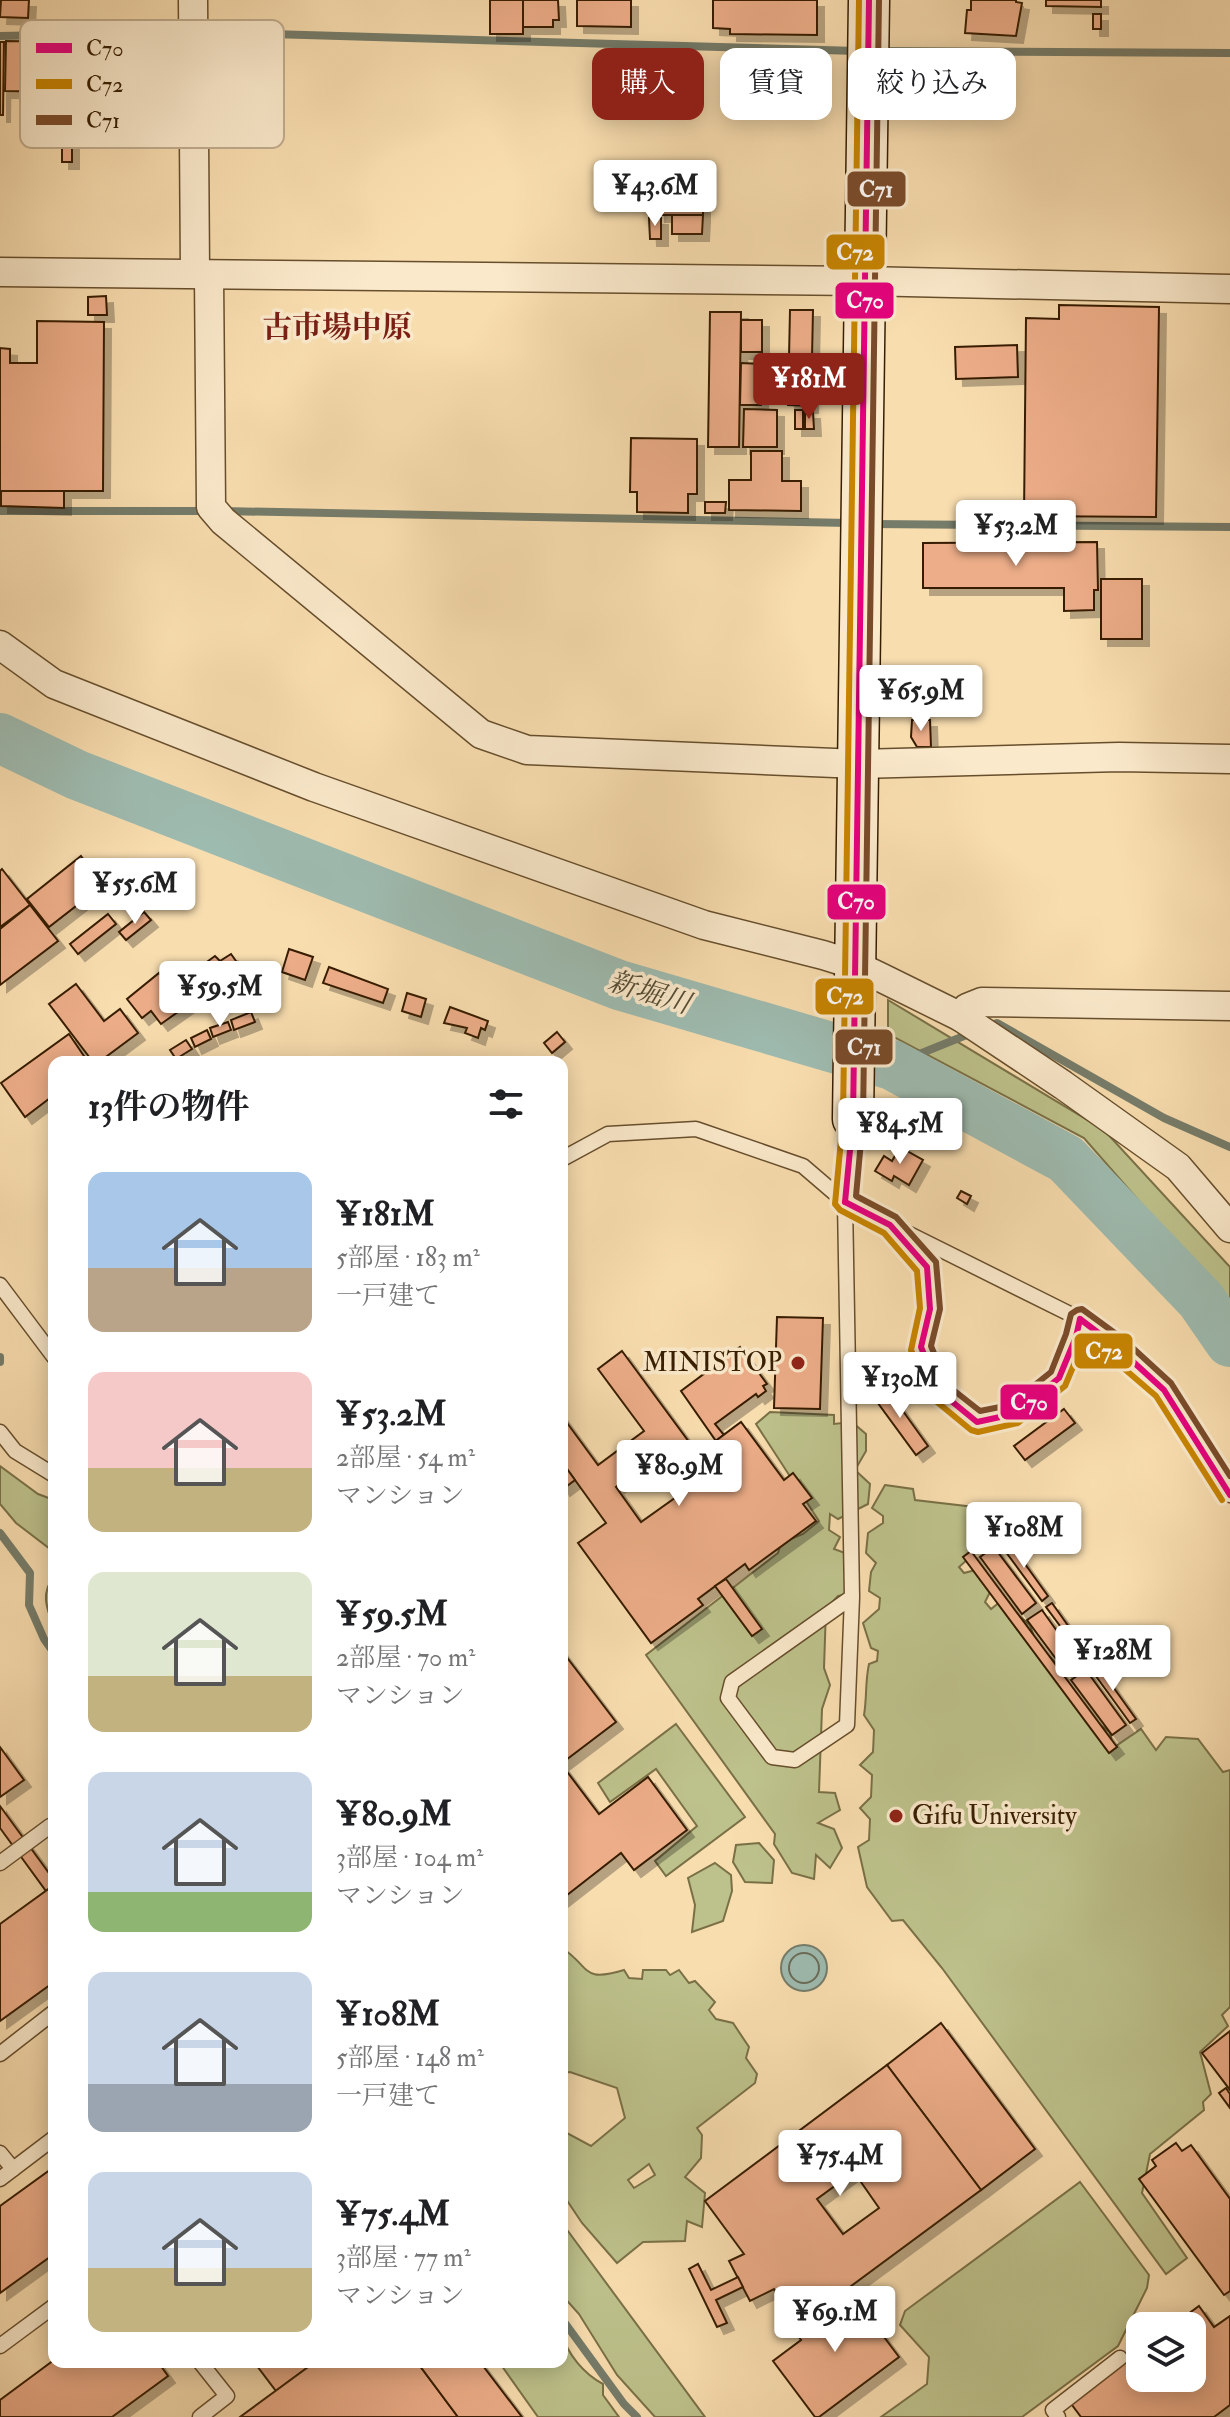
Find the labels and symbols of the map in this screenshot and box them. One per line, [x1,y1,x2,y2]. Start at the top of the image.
legend [20,20,284,148]
text: C70 [86,35,123,63]
text: C72 [86,71,123,99]
text: C71 [86,107,120,135]
pin: ¥43.6M [590,160,720,228]
line badge: C71 [846,170,907,208]
text: C71 [859,176,893,204]
line badge: C72 [825,233,886,271]
text: C72 [836,239,874,267]
line badge: C70 [834,281,895,320]
text: C70 [846,287,884,315]
district label: 古市場中原 [262,309,412,346]
pin: ¥181M [753,353,865,421]
pin: ¥53.2M [951,500,1081,568]
pin: ¥65.9M [856,665,986,733]
pin: ¥55.6M [70,858,200,926]
line badge: C70 [826,883,887,921]
text: C70 [837,888,875,916]
pin: ¥59.5M [155,961,285,1029]
water label: 新堀川 [604,964,697,1023]
line badge: C72 [814,977,875,1016]
text: C72 [826,983,864,1011]
line badge: C71 [834,1028,894,1066]
text: C71 [847,1034,881,1062]
pin: ¥84.5M [835,1098,965,1166]
line badge: C72 [1073,1332,1134,1370]
text: C72 [1085,1338,1123,1366]
place label: MINISTOP [643,1347,782,1379]
pin: ¥130M [844,1352,956,1420]
marker: MINISTOP [789,1354,807,1372]
line badge: C70 [999,1383,1059,1421]
text: C70 [1010,1389,1048,1417]
pin: ¥80.9M [614,1440,744,1508]
pin: ¥108M [968,1502,1080,1570]
pin: ¥128M [1057,1625,1169,1693]
place label: Gifu University [912,1800,1077,1832]
marker: Gifu University [887,1807,905,1825]
pin: ¥75.4M [775,2130,905,2198]
pin: ¥69.1M [770,2286,900,2354]

